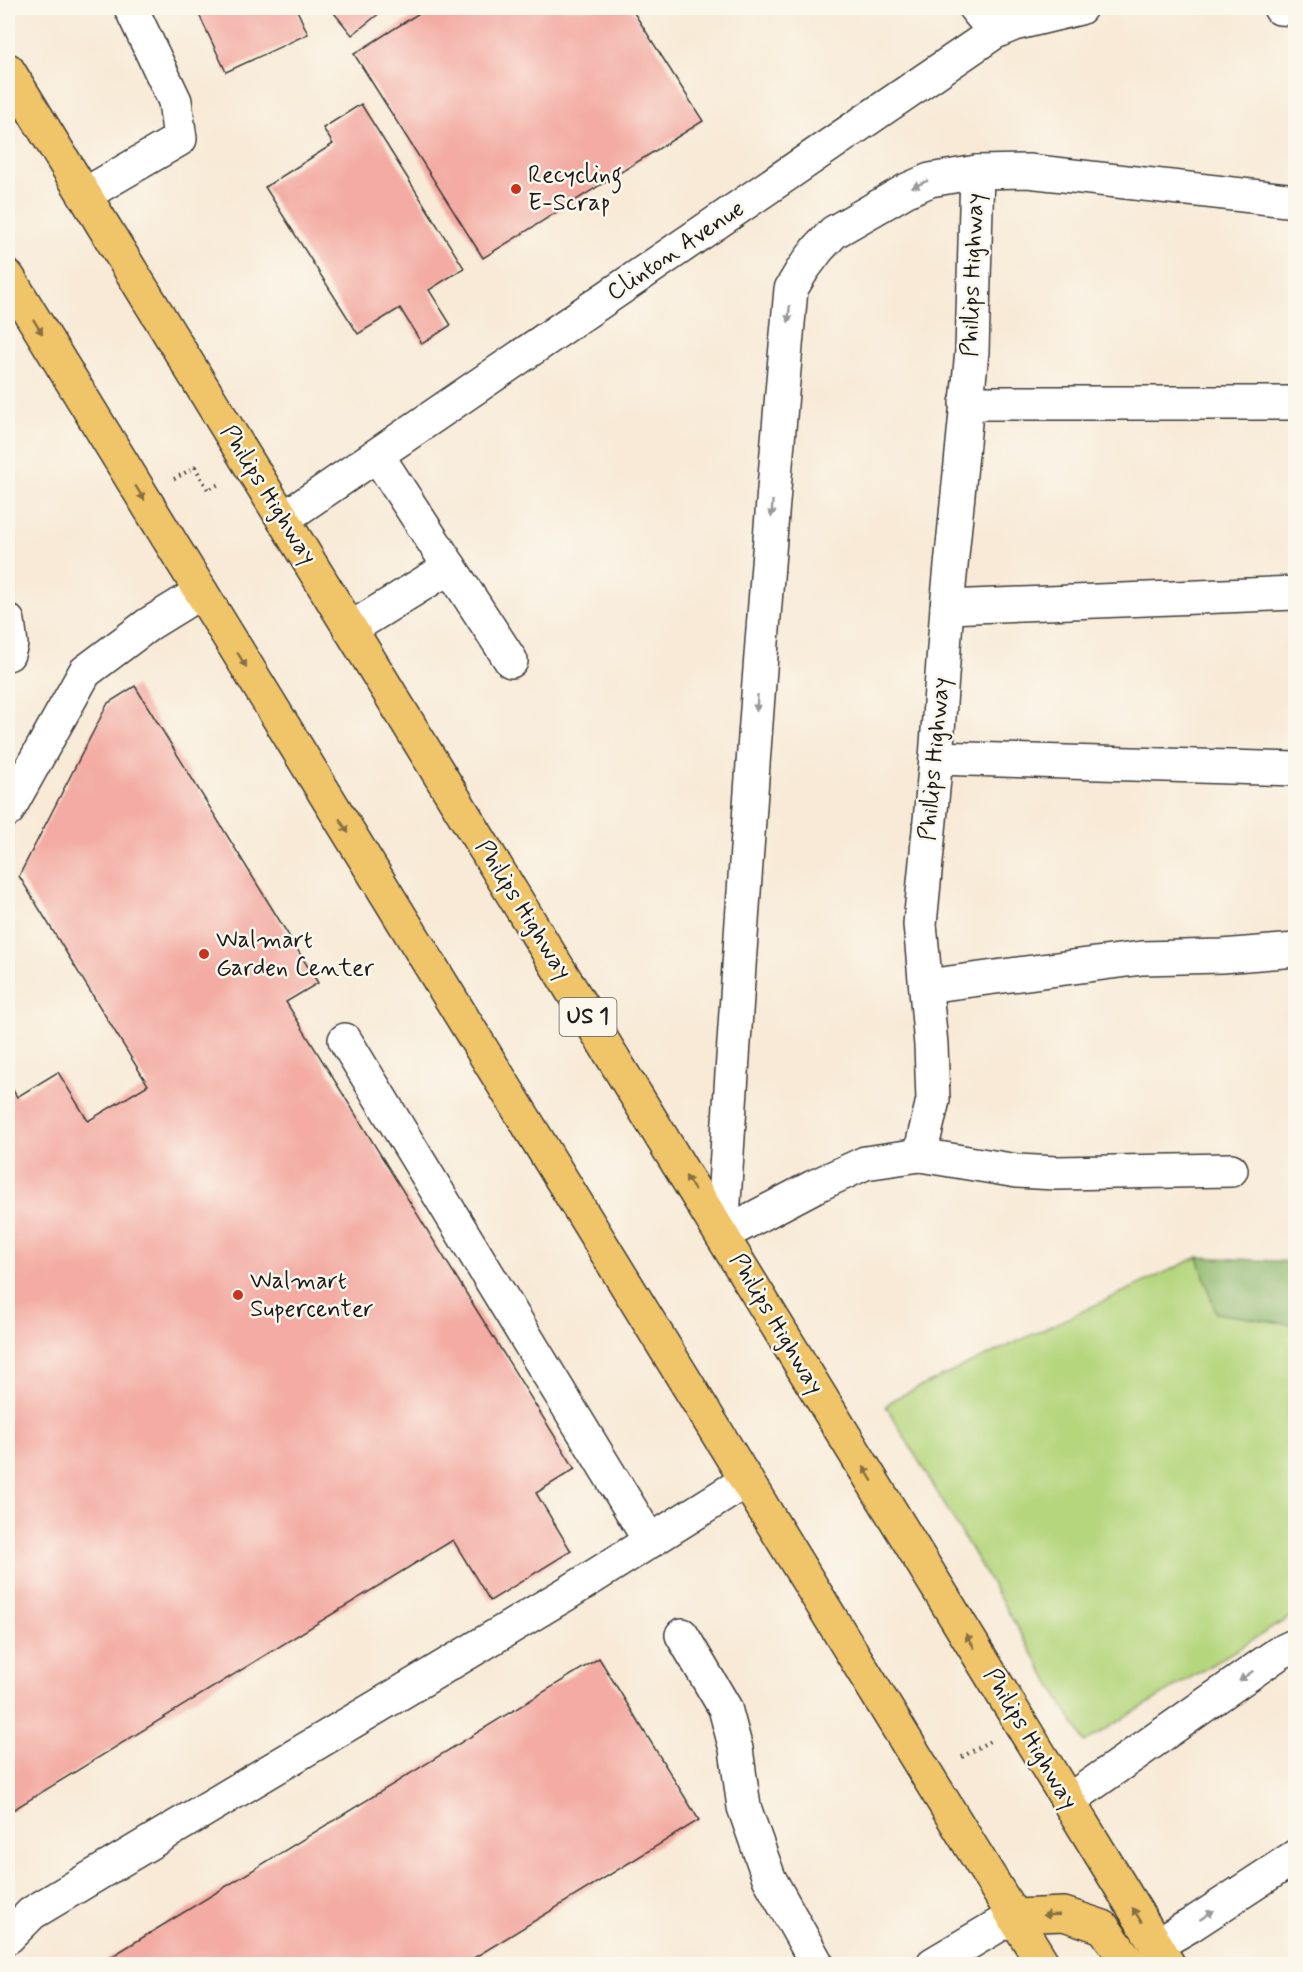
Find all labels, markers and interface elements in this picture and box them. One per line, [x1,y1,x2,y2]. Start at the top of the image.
place label: Recycling E-Scrap [528,160,622,219]
one-way arrow [911,180,928,189]
marker: Recycling E-Scrap [509,182,523,196]
street label: Phillips Highway [955,192,991,358]
street label: Clinton Avenue [601,194,751,308]
one-way arrow [784,305,794,324]
one-way arrow [33,319,44,335]
street label: Philips Highway [213,419,323,571]
one-way arrow [135,485,146,501]
one-way arrow [767,499,777,518]
one-way arrow [237,652,248,668]
street label: Phillips Highway [912,676,958,842]
one-way arrow [752,694,762,713]
one-way arrow [339,818,350,834]
street label: Philips Highway [468,834,578,986]
place label: Walmart Garden Center [216,925,374,984]
marker: Walmart Garden Center [197,947,211,961]
road number: US 1 [560,998,616,1036]
one-way arrow [684,1175,695,1191]
street label: Philips Highway [722,1248,830,1400]
place label: Walmart Supercenter [250,1266,374,1325]
marker: Walmart Supercenter [231,1288,245,1302]
one-way arrow [863,1466,874,1482]
one-way arrow [965,1633,976,1649]
street label: Philips Highway [976,1663,1084,1815]
one-way arrow [1238,1670,1254,1681]
one-way arrow [1132,1907,1143,1923]
one-way arrow [1198,1909,1214,1921]
one-way arrow [1041,1910,1060,1920]

